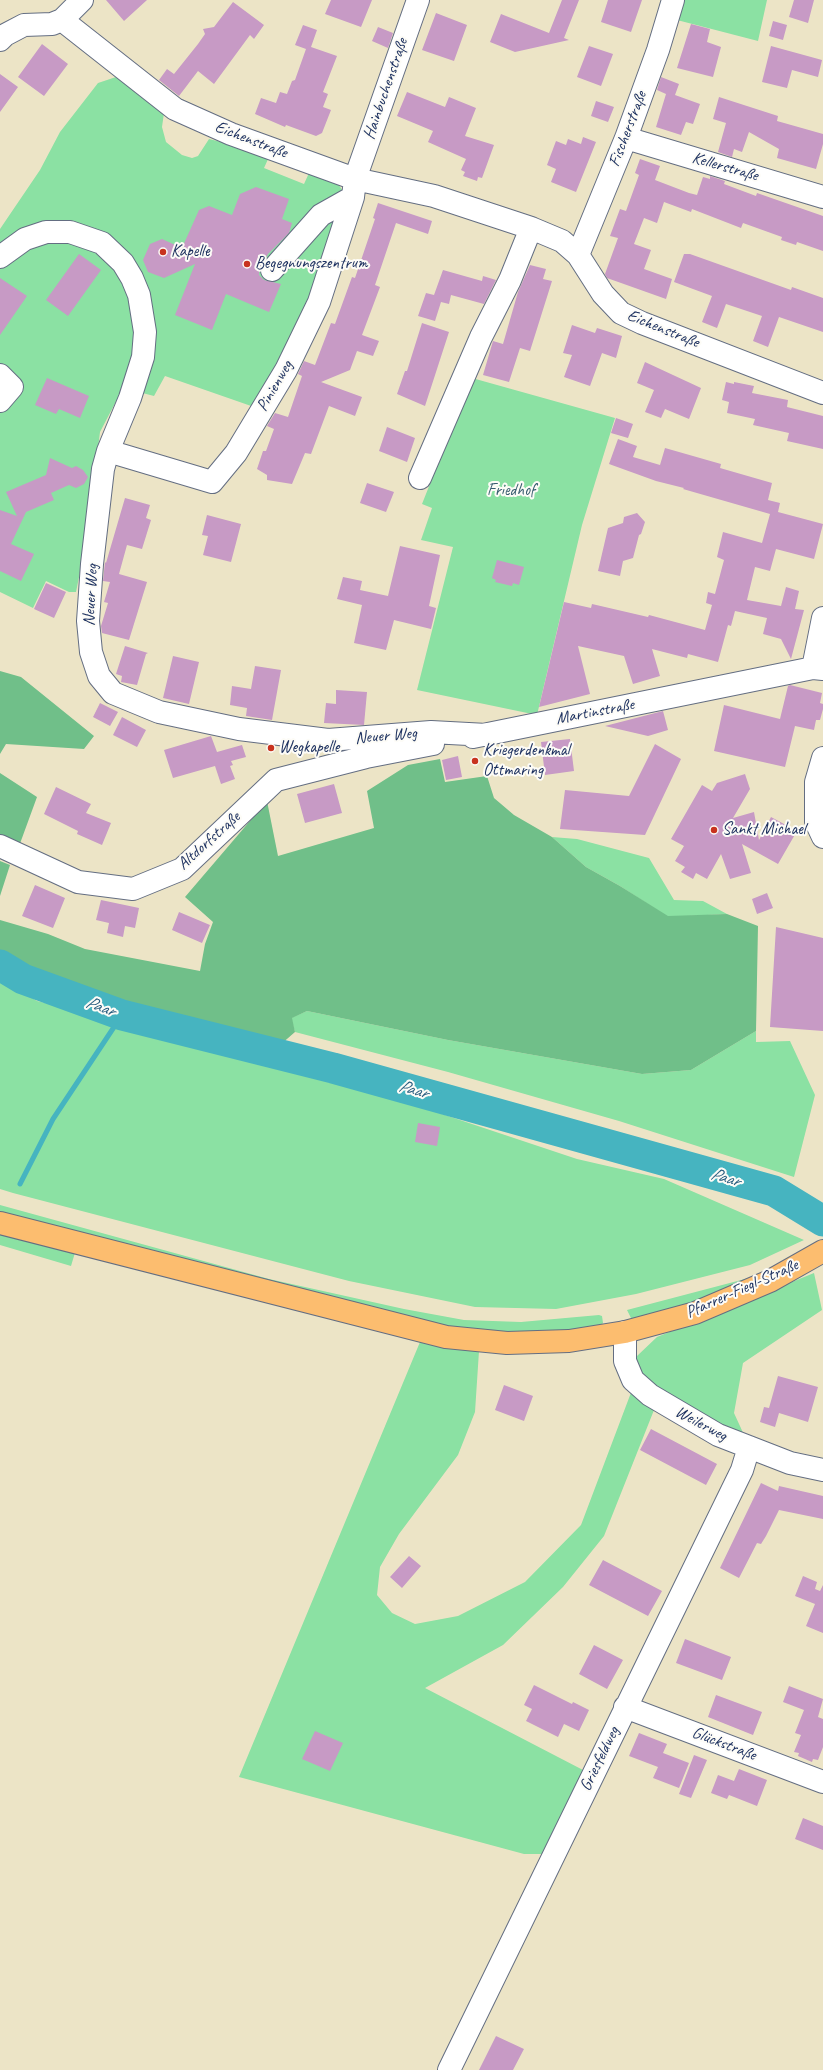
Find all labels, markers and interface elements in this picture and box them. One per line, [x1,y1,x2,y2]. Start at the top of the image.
street label: Hainbuchenstraße [359,36,413,142]
street label: Fischerstraße [604,88,652,170]
street label: Eichenstraße [212,117,290,163]
street label: Kellerstraße [690,148,760,186]
place label: Kapelle [171,242,209,262]
marker: Kapelle [158,247,168,257]
place label: Begegnungszentrum [255,254,367,274]
marker: Begegnungszentrum [242,259,252,269]
street label: Eichenstraße [624,305,702,353]
street label: Pinienweg [252,357,298,415]
park label: Friedhof [487,481,535,501]
street label: Neuer Weg [79,564,103,626]
street label: Martinstraße [554,694,636,730]
street label: Neuer Weg [354,723,418,749]
place label: Wegkapelle [279,738,339,758]
place label: Kriegerdenkmal Ottmaring [483,741,569,781]
marker: Wegkapelle [266,743,276,753]
marker: Kriegerdenkmal Ottmaring [470,756,480,766]
street label: Altdorfstraße [173,808,245,874]
place label: Sankt Michael [722,820,806,840]
marker: Sankt Michael [709,825,719,835]
water label: Paar [83,992,117,1022]
water label: Paar [396,1076,430,1104]
water label: Paar [708,1164,742,1192]
street label: Pfarrer-Fiegl-Straße [683,1255,801,1323]
street label: Weilerweg [671,1402,731,1446]
street label: Glückstraße [689,1722,759,1766]
street label: Griesfeldweg [576,1723,624,1795]

